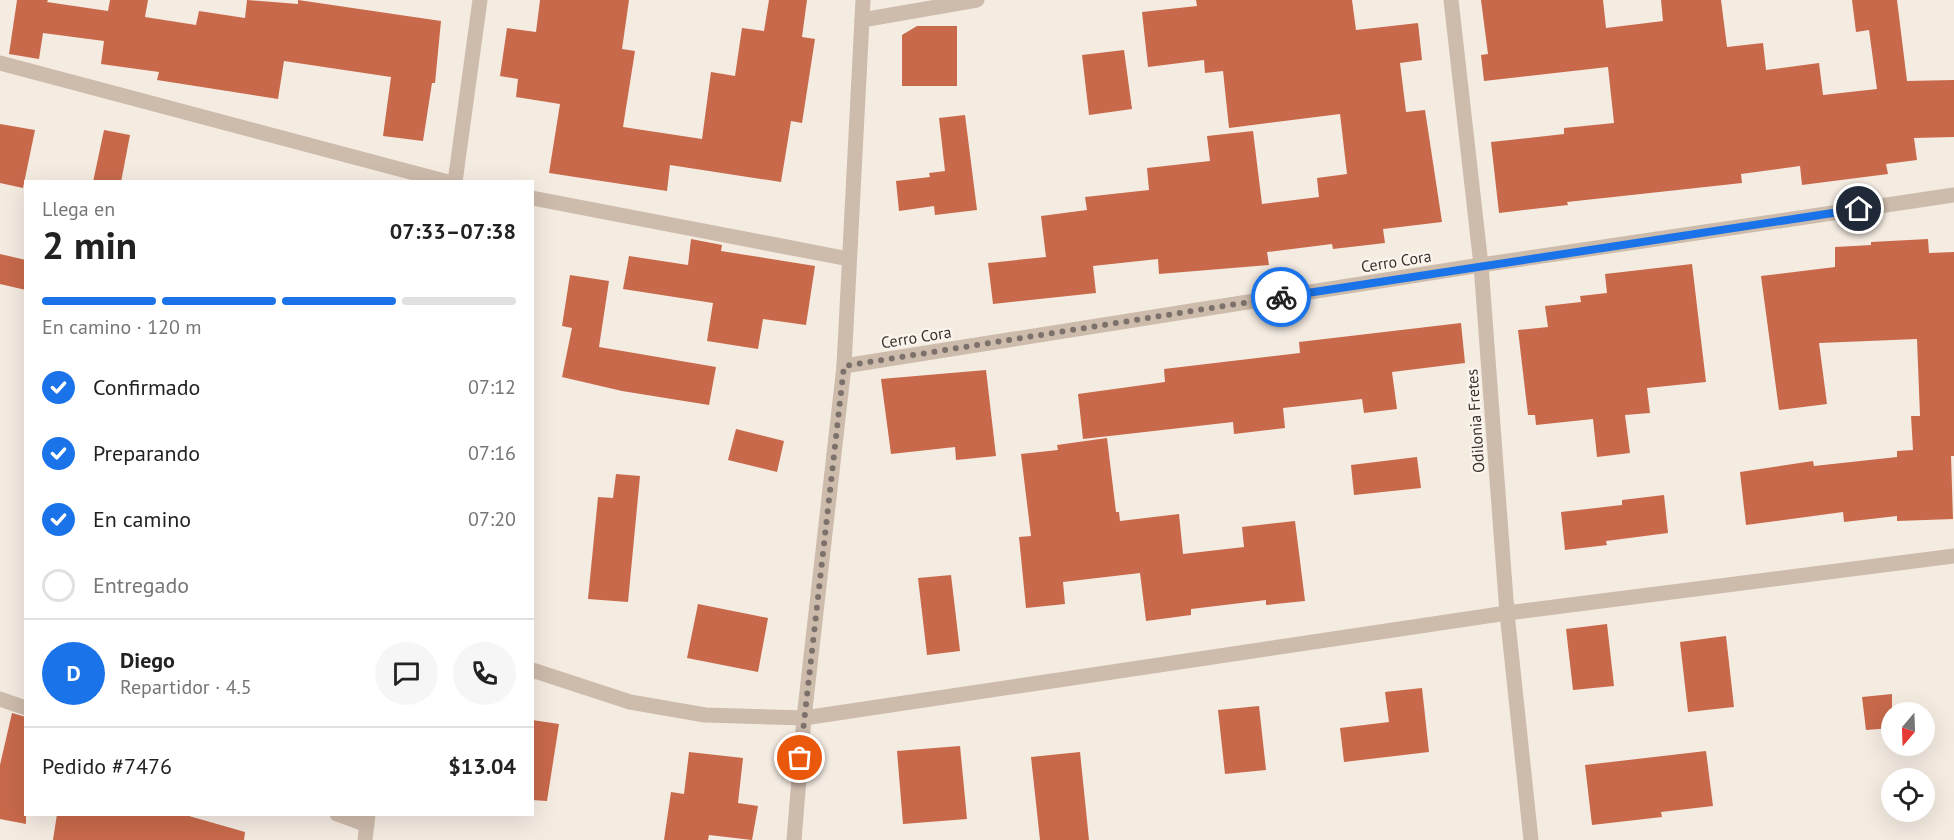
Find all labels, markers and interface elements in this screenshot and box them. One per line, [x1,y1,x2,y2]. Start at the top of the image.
pin [1833,183,1884,234]
icon: home [1842,192,1875,225]
text: Llega en [42,196,115,222]
text: 07:33–07:38 [390,217,516,245]
text: 2 min [42,219,137,270]
street label: Cerro Cora [1359,246,1433,276]
courier [1251,267,1311,327]
icon: bike [1265,281,1298,314]
text: En camino · 120 m [42,314,202,340]
street label: Cerro Cora [879,322,953,352]
street label: Odilonia Fretes [1461,368,1489,474]
icon: check [42,371,75,404]
text: Confirmado [93,373,200,401]
text: 07:12 [468,374,516,400]
icon: check [42,437,75,470]
text: Preparando [93,439,200,467]
text: 07:16 [468,440,516,466]
icon: check [42,503,75,536]
text: En camino [93,505,191,533]
text: 07:20 [468,506,516,532]
text: Entregado [93,571,189,599]
button: chat [375,642,438,705]
button: phone [453,642,516,705]
text: Diego [120,646,175,674]
text: D [66,659,81,687]
text: Repartidor · 4.5 [120,674,252,700]
north arrow [1881,702,1935,756]
map controls [1881,702,1935,822]
pin [774,732,825,783]
icon: bag [783,741,816,774]
text: Pedido #7476 [42,752,172,780]
text: $13.04 [448,752,516,780]
button: locate [1881,768,1935,822]

